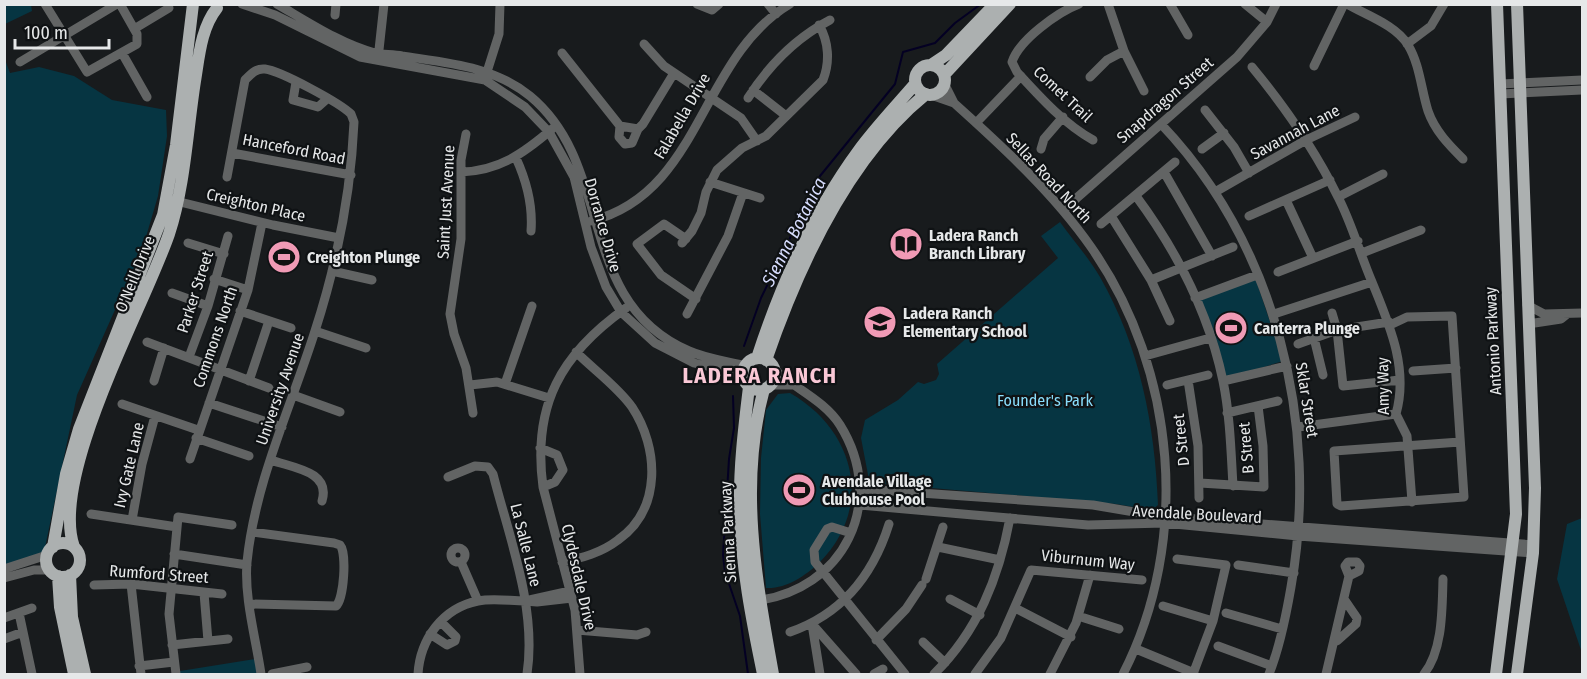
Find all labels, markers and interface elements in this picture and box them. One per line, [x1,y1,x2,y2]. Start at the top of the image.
scale bar [15,12,110,50]
text: 100 m [24,22,68,44]
street label: Snapdragon Street [1113,53,1218,147]
street label: Comet Trail [1030,62,1096,126]
street label: Falabella Drive [650,70,714,162]
street label: Savannah Lane [1247,100,1343,163]
street label: Sellas Road North [1002,129,1096,227]
street label: Hanceford Road [241,130,347,168]
street label: Saint Just Avenue [434,145,458,259]
water label: Sienna Botanica [757,174,831,291]
street label: Dorrance Drive [581,176,625,274]
street label: Creighton Place [205,184,308,226]
library icon: Ladera Ranch Branch Library [888,226,924,262]
place label: Ladera Ranch Branch Library [929,226,1026,263]
street label: O'Neill Drive [111,233,159,315]
sports icon: Creighton Plunge [266,239,302,275]
street label: Parker Street [173,248,217,335]
place label: Creighton Plunge [307,248,420,267]
street label: Commons North [189,284,241,390]
street label: Antonio Parkway [1481,286,1505,396]
school or university icon: Ladera Ranch Elementary School [862,304,898,340]
place label: Ladera Ranch Elementary School [903,304,1028,341]
sports icon: Canterra Plunge [1213,310,1249,346]
place label: Canterra Plunge [1254,319,1360,338]
street label: University Avenue [252,330,308,448]
street label: Amy Way [1373,356,1393,415]
street label: Sklar Street [1292,361,1322,440]
district label: LADERA RANCH [683,362,837,389]
park label: Founder's Park [997,391,1093,410]
street label: D Street [1169,412,1193,467]
street label: Ivy Gate Lane [110,420,148,510]
street label: B Street [1234,421,1258,475]
sports icon: Avendale Village Clubhouse Pool [781,472,817,508]
place label: Avendale Village Clubhouse Pool [821,472,932,509]
street label: Sienna Parkway [716,480,740,583]
street label: La Salle Lane [506,501,546,589]
street label: Avendale Boulevard [1132,501,1262,527]
street label: Clydesdale Drive [558,522,600,632]
street label: Viburnum Way [1040,546,1136,574]
street label: Rumford Street [109,561,210,587]

